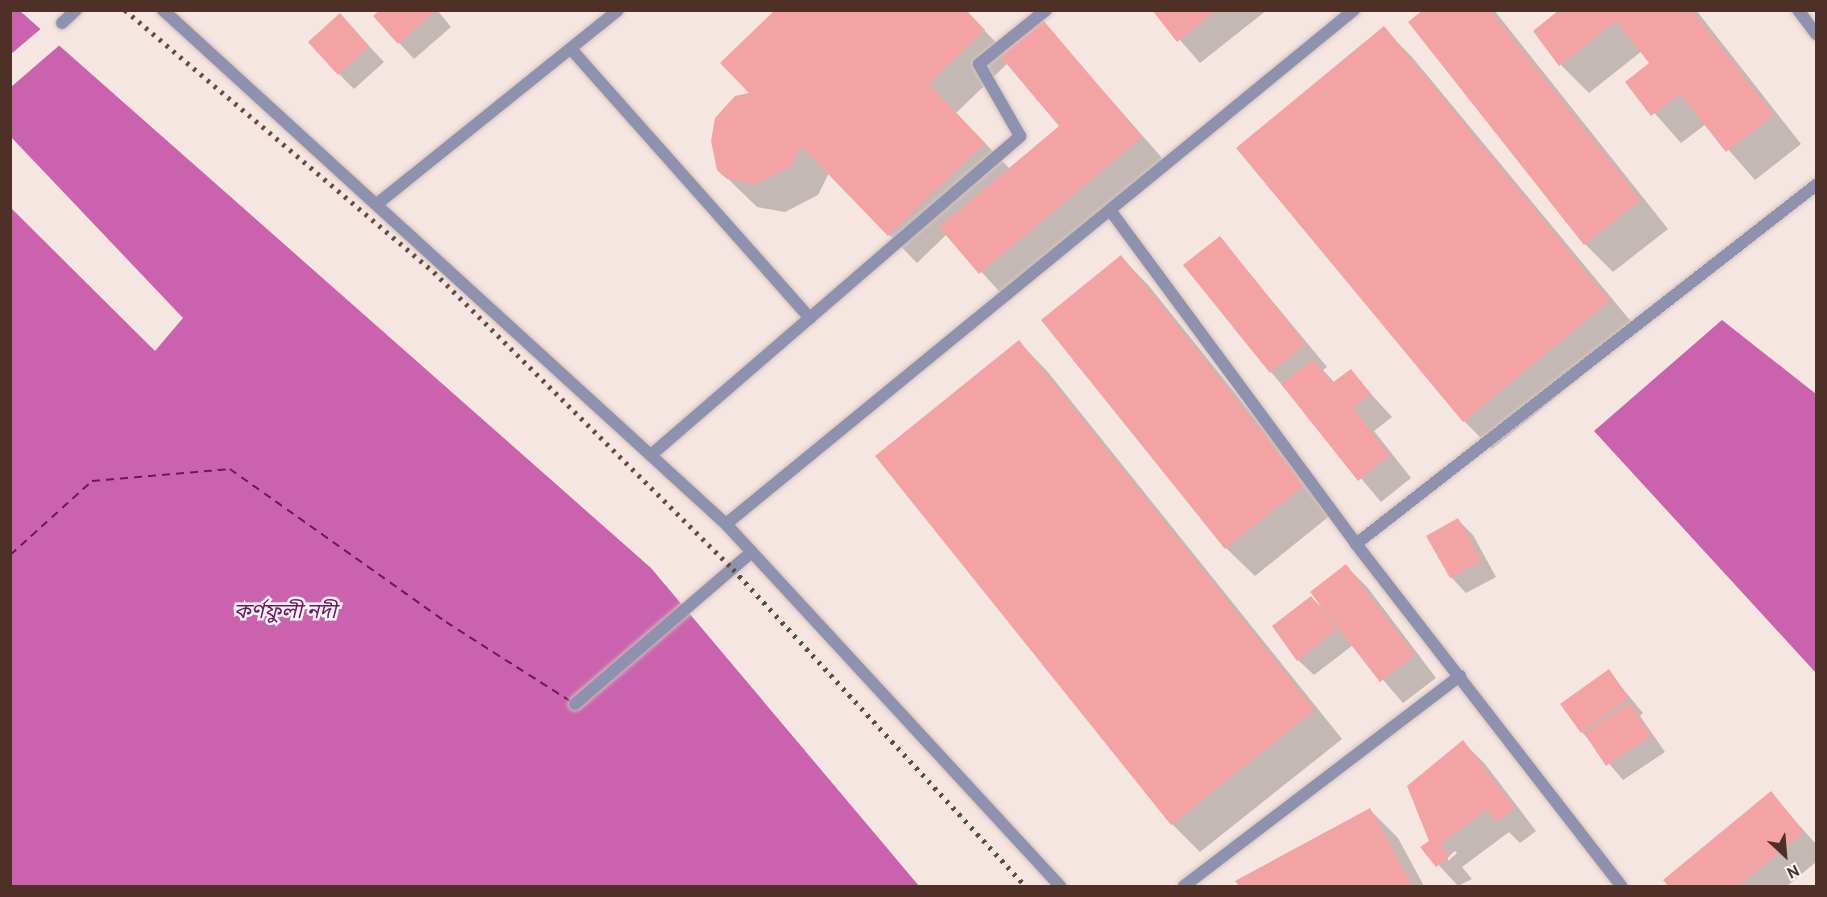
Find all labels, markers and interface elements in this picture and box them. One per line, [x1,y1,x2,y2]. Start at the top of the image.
water label: কর্ণফুলী নদী [234,598,336,624]
north arrow [1755,825,1815,885]
text: N [1784,861,1802,883]

